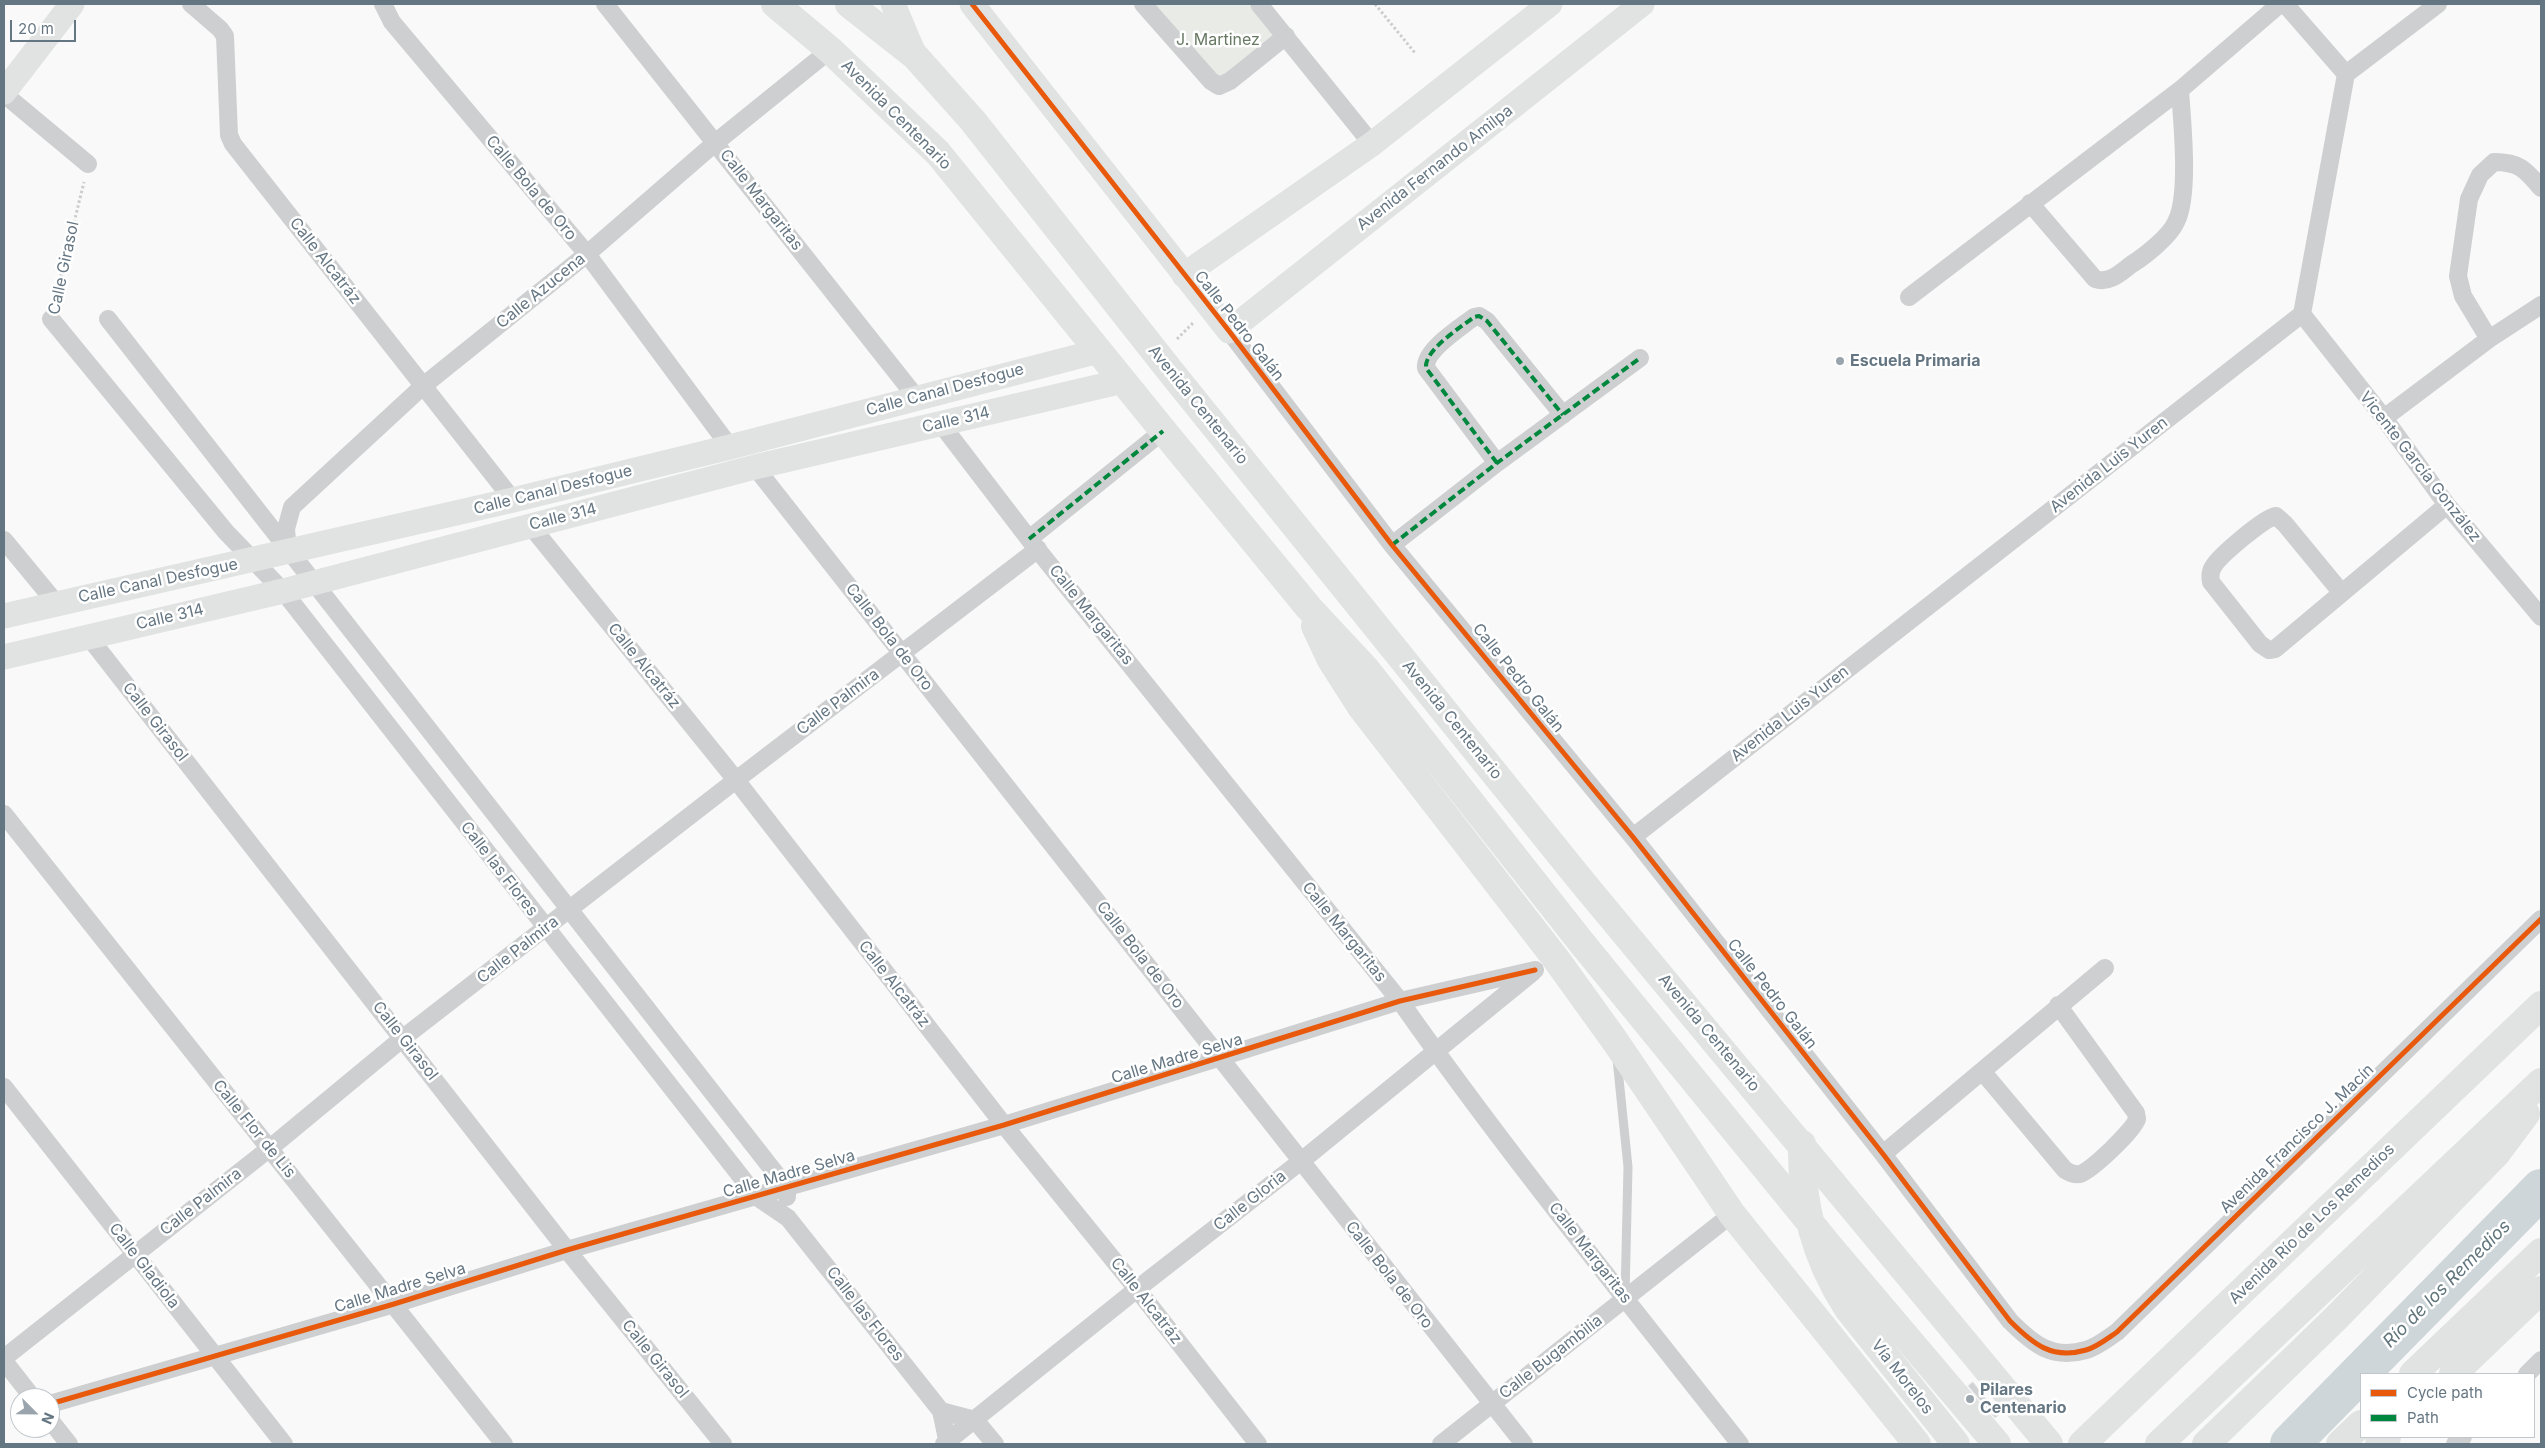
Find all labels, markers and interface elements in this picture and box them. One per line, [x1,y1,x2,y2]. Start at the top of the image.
scale bar [12,10,79,42]
text: 20 m [18,19,54,38]
park label: J. Martinez [1176,30,1260,50]
street label: Avenida Centenario [837,56,955,174]
street label: Avenida Fernando Amilpa [1353,101,1517,235]
street label: Calle Bola de Oro [482,132,580,244]
street label: Calle Margaritas [716,146,806,254]
street label: Calle Alcatráz [285,214,365,308]
street label: Calle Girasol [45,220,83,316]
street label: Calle Azucena [493,249,589,333]
street label: Calle Pedro Galán [1190,267,1288,385]
street label: Avenida Centenario [1144,342,1252,468]
place label: Escuela Primaria [1850,351,1980,371]
marker: Escuela Primaria [1834,355,1846,367]
street label: Calle Canal Desfogue [864,360,1026,420]
street label: Vicente García González [2355,388,2485,546]
street label: Calle 314 [920,403,992,437]
street label: Avenida Luis Yuren [2046,413,2172,517]
street label: Calle Canal Desfogue [472,461,634,519]
street label: Calle 314 [527,499,599,535]
street label: Calle Canal Desfogue [76,555,240,607]
street label: Calle Margaritas [1045,561,1137,669]
street label: Calle Bola de Oro [841,580,937,694]
street label: Calle 314 [134,600,206,634]
street label: Calle Alcatráz [604,619,684,713]
street label: Calle Pedro Galán [1468,620,1568,736]
street label: Avenida Centenario [1398,657,1506,783]
street label: Avenida Luis Yuren [1727,662,1853,766]
street label: Calle Palmira [793,665,883,739]
street label: Calle Girasol [118,679,192,765]
street label: Calle las Flores [456,818,542,920]
street label: Calle Margaritas [1298,878,1390,986]
street label: Calle Bola de Oro [1092,898,1188,1012]
street label: Calle Palmira [473,912,563,988]
street label: Calle Pedro Galán [1723,935,1821,1053]
street label: Calle Alcatráz [854,937,934,1031]
street label: Avenida Centenario [1654,970,1764,1096]
street label: Calle Girasol [368,998,442,1084]
street label: Calle Madre Selva [1109,1030,1245,1088]
street label: Avenida Francisco J. Macín [2216,1060,2378,1218]
street label: Calle Flor de Lis [209,1076,299,1182]
street label: Avenida Río de Los Remedios [2225,1140,2399,1308]
street label: Calle Madre Selva [721,1146,857,1202]
street label: Calle Palmira [156,1164,246,1240]
street label: Calle Gloria [1210,1167,1290,1235]
street label: Calle Margaritas [1545,1199,1635,1307]
water label: Río de los Remedios [2379,1216,2515,1352]
street label: Calle Bola de Oro [1341,1218,1437,1332]
street label: Calle Gladiola [105,1219,183,1313]
street label: Calle Alcatráz [1106,1254,1186,1348]
street label: Calle Madre Selva [332,1259,468,1317]
street label: Calle las Flores [822,1263,908,1365]
street label: Calle Bugambilia [1496,1311,1606,1403]
street label: Calle Girasol [618,1316,692,1402]
street label: Vía Morelos [1867,1336,1937,1418]
legend [2360,1373,2535,1438]
place label: Pilares Centenario [1980,1380,2067,1418]
text: Cycle path [2407,1383,2483,1402]
north arrow [10,1388,60,1438]
marker: Pilares Centenario [1964,1393,1976,1405]
text: Path [2407,1408,2439,1427]
text: N [38,1410,58,1427]

